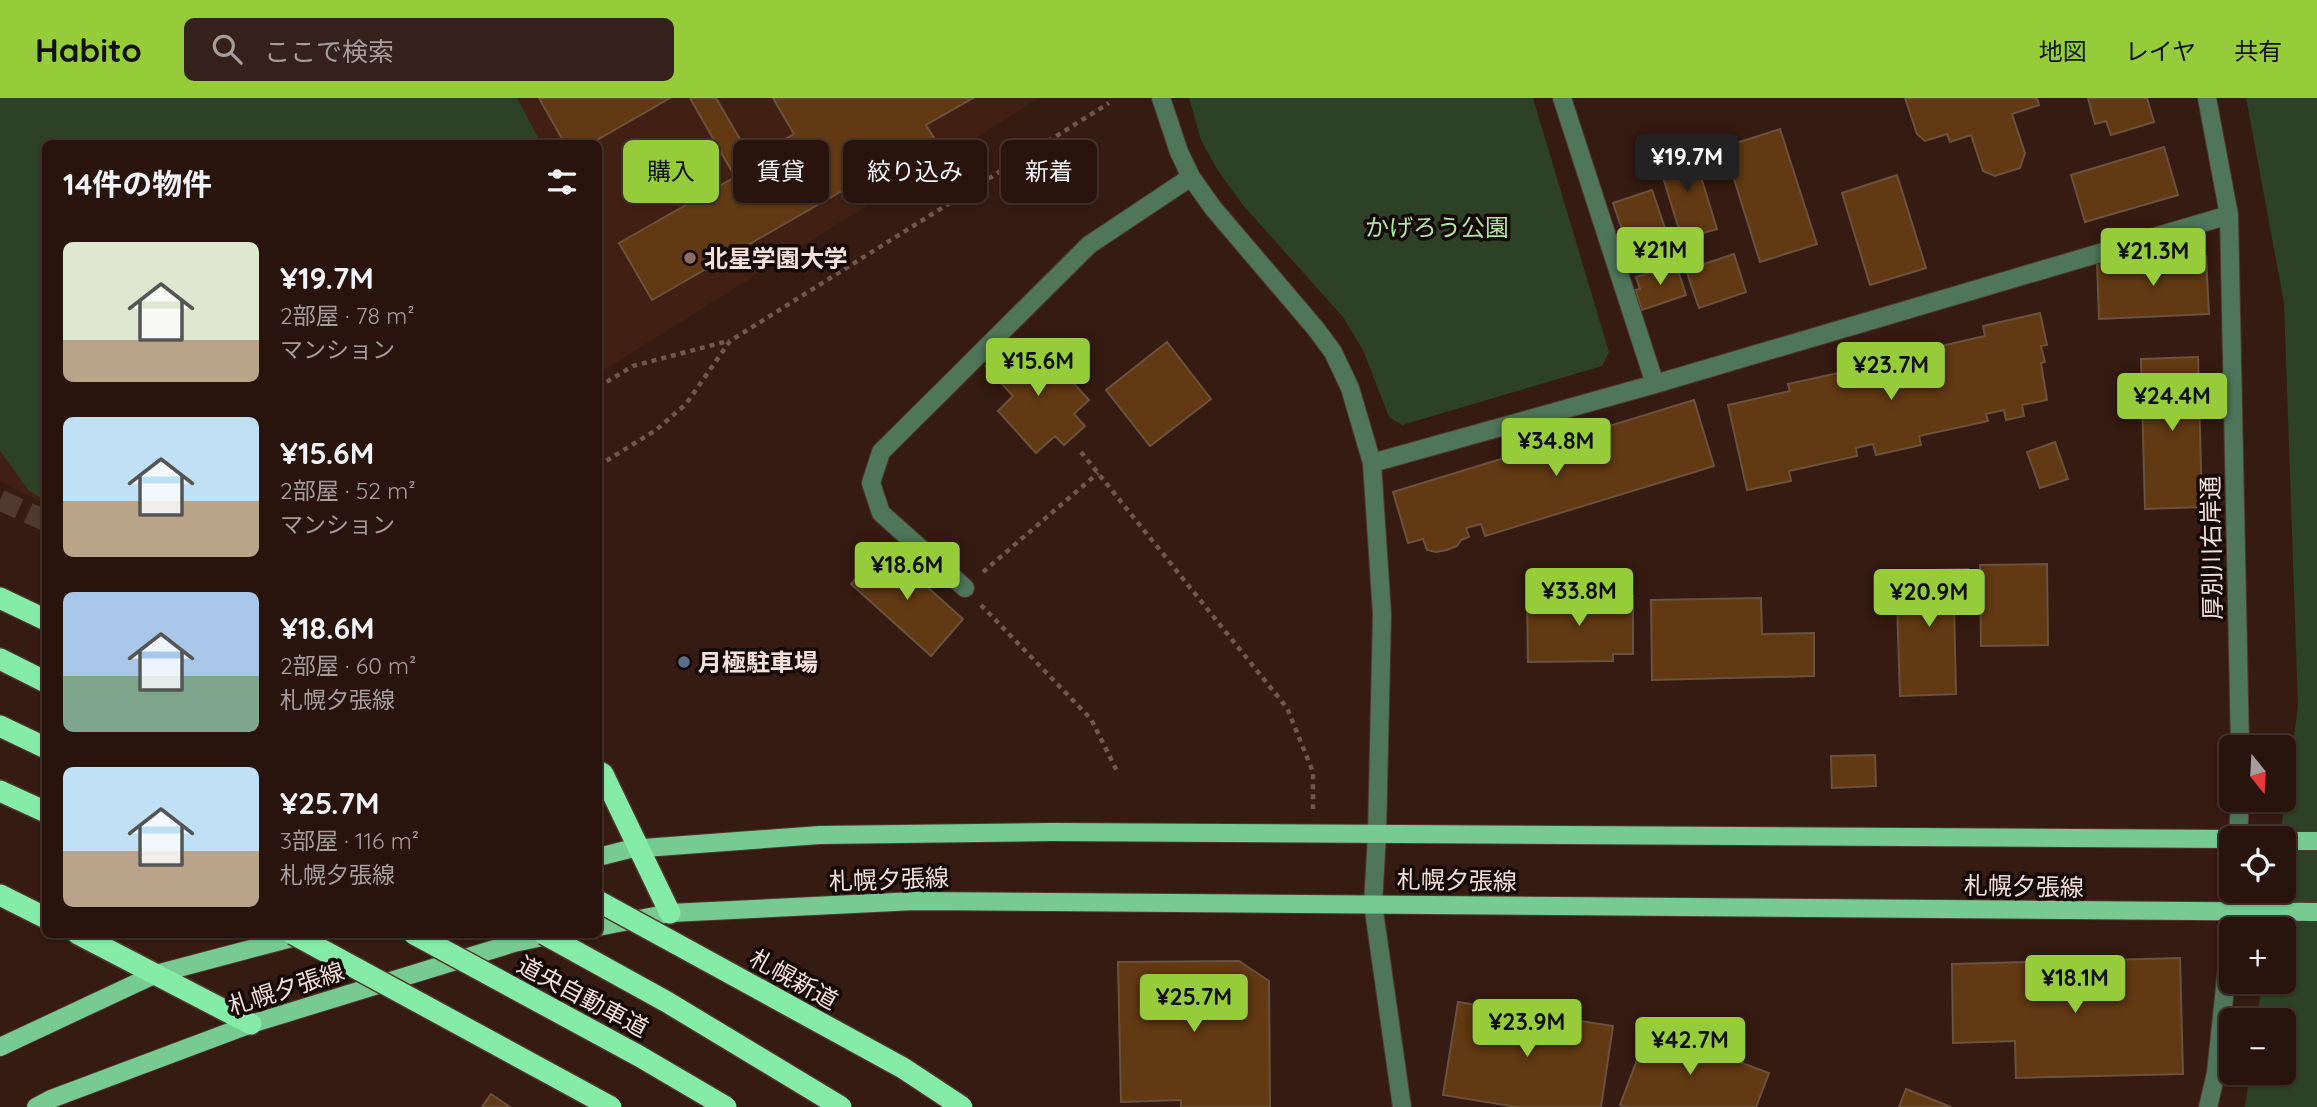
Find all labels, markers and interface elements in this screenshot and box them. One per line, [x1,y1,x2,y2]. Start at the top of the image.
search box [184,18,674,81]
text: Habito [35,29,142,70]
icon: search [208,30,246,68]
text: ここで検索 [264,35,394,68]
text: 地図 [2039,36,2087,66]
text: レイヤ [2125,36,2196,66]
text: 共有 [2234,36,2282,66]
pin: ¥19.7M [1630,134,1744,194]
chip: 購入 [623,140,719,203]
chip: 賃貸 [733,140,829,203]
chip: 絞り込み [843,140,987,203]
chip: 新着 [1001,140,1097,203]
text: ¥19.7M [1651,142,1723,171]
icon: filters [543,163,581,201]
text: 14件の物件 [63,165,212,203]
park label: かげろう公園 [1365,212,1509,242]
pin: ¥21M [1619,228,1701,287]
pin: ¥21.3M [2096,228,2210,288]
text: ¥21M [1633,235,1687,264]
text: ¥21.3M [2117,236,2189,265]
place label: 北星学園大学 [704,243,848,273]
marker: 北星学園大学 [682,250,698,266]
text: ¥19.7M [280,259,374,297]
icon: home [119,270,203,354]
text: 2部屋 · 78 m² [280,301,415,330]
text: マンション [280,335,395,364]
pin: ¥15.6M [981,338,1095,398]
pin: ¥23.7M [1834,342,1948,402]
text: ¥15.6M [1002,346,1074,375]
text: ¥23.7M [1853,350,1929,379]
pin: ¥24.4M [2115,374,2229,433]
text: ¥24.4M [2133,381,2211,410]
pin: ¥34.8M [1499,418,1613,478]
text: ¥34.8M [1518,426,1594,455]
text: ¥15.6M [280,434,374,472]
icon: home [119,445,203,529]
text: 2部屋 · 52 m² [280,476,416,505]
street label: 厚別川右岸通 [2195,476,2227,620]
text: マンション [280,510,395,539]
pin: ¥18.6M [850,542,964,602]
text: ¥18.6M [871,550,943,579]
pin: ¥33.8M [1522,568,1636,628]
pin: ¥20.9M [1872,570,1986,629]
text: ¥33.8M [1541,576,1617,605]
text: ¥20.9M [1890,577,1968,606]
text: ¥18.6M [280,609,375,647]
icon: home [119,620,203,704]
place label: 月極駐車場 [698,647,818,677]
text: 2部屋 · 60 m² [280,651,416,680]
marker: 月極駐車場 [676,654,692,670]
text: 札幌夕張線 [280,685,395,714]
north arrow [2219,735,2296,812]
map controls [2219,735,2296,1085]
text: ¥25.7M [280,784,380,822]
icon: home [119,795,203,879]
text: 3部屋 · 116 m² [280,826,419,855]
button: locate [2219,826,2296,903]
text: 札幌夕張線 [280,860,395,889]
street label: 札幌夕張線 [829,862,949,896]
street label: 札幌夕張線 [1397,864,1517,896]
street label: 札幌夕張線 [1964,870,2084,902]
button: + [2219,917,2296,994]
street label: 札幌新道 [745,943,843,1015]
street label: 道央自動車道 [512,949,654,1043]
street label: 札幌夕張線 [224,955,348,1021]
pin: ¥18.1M [2018,956,2132,1015]
text: ¥18.1M [2041,963,2109,992]
pin: ¥25.7M [1137,974,1251,1034]
text: ¥25.7M [1156,982,1232,1011]
pin: ¥23.9M [1470,1000,1584,1059]
text: ¥23.9M [1489,1007,1565,1036]
button: − [2219,1008,2296,1085]
pin: ¥42.7M [1633,1018,1747,1077]
text: ¥42.7M [1651,1025,1729,1054]

